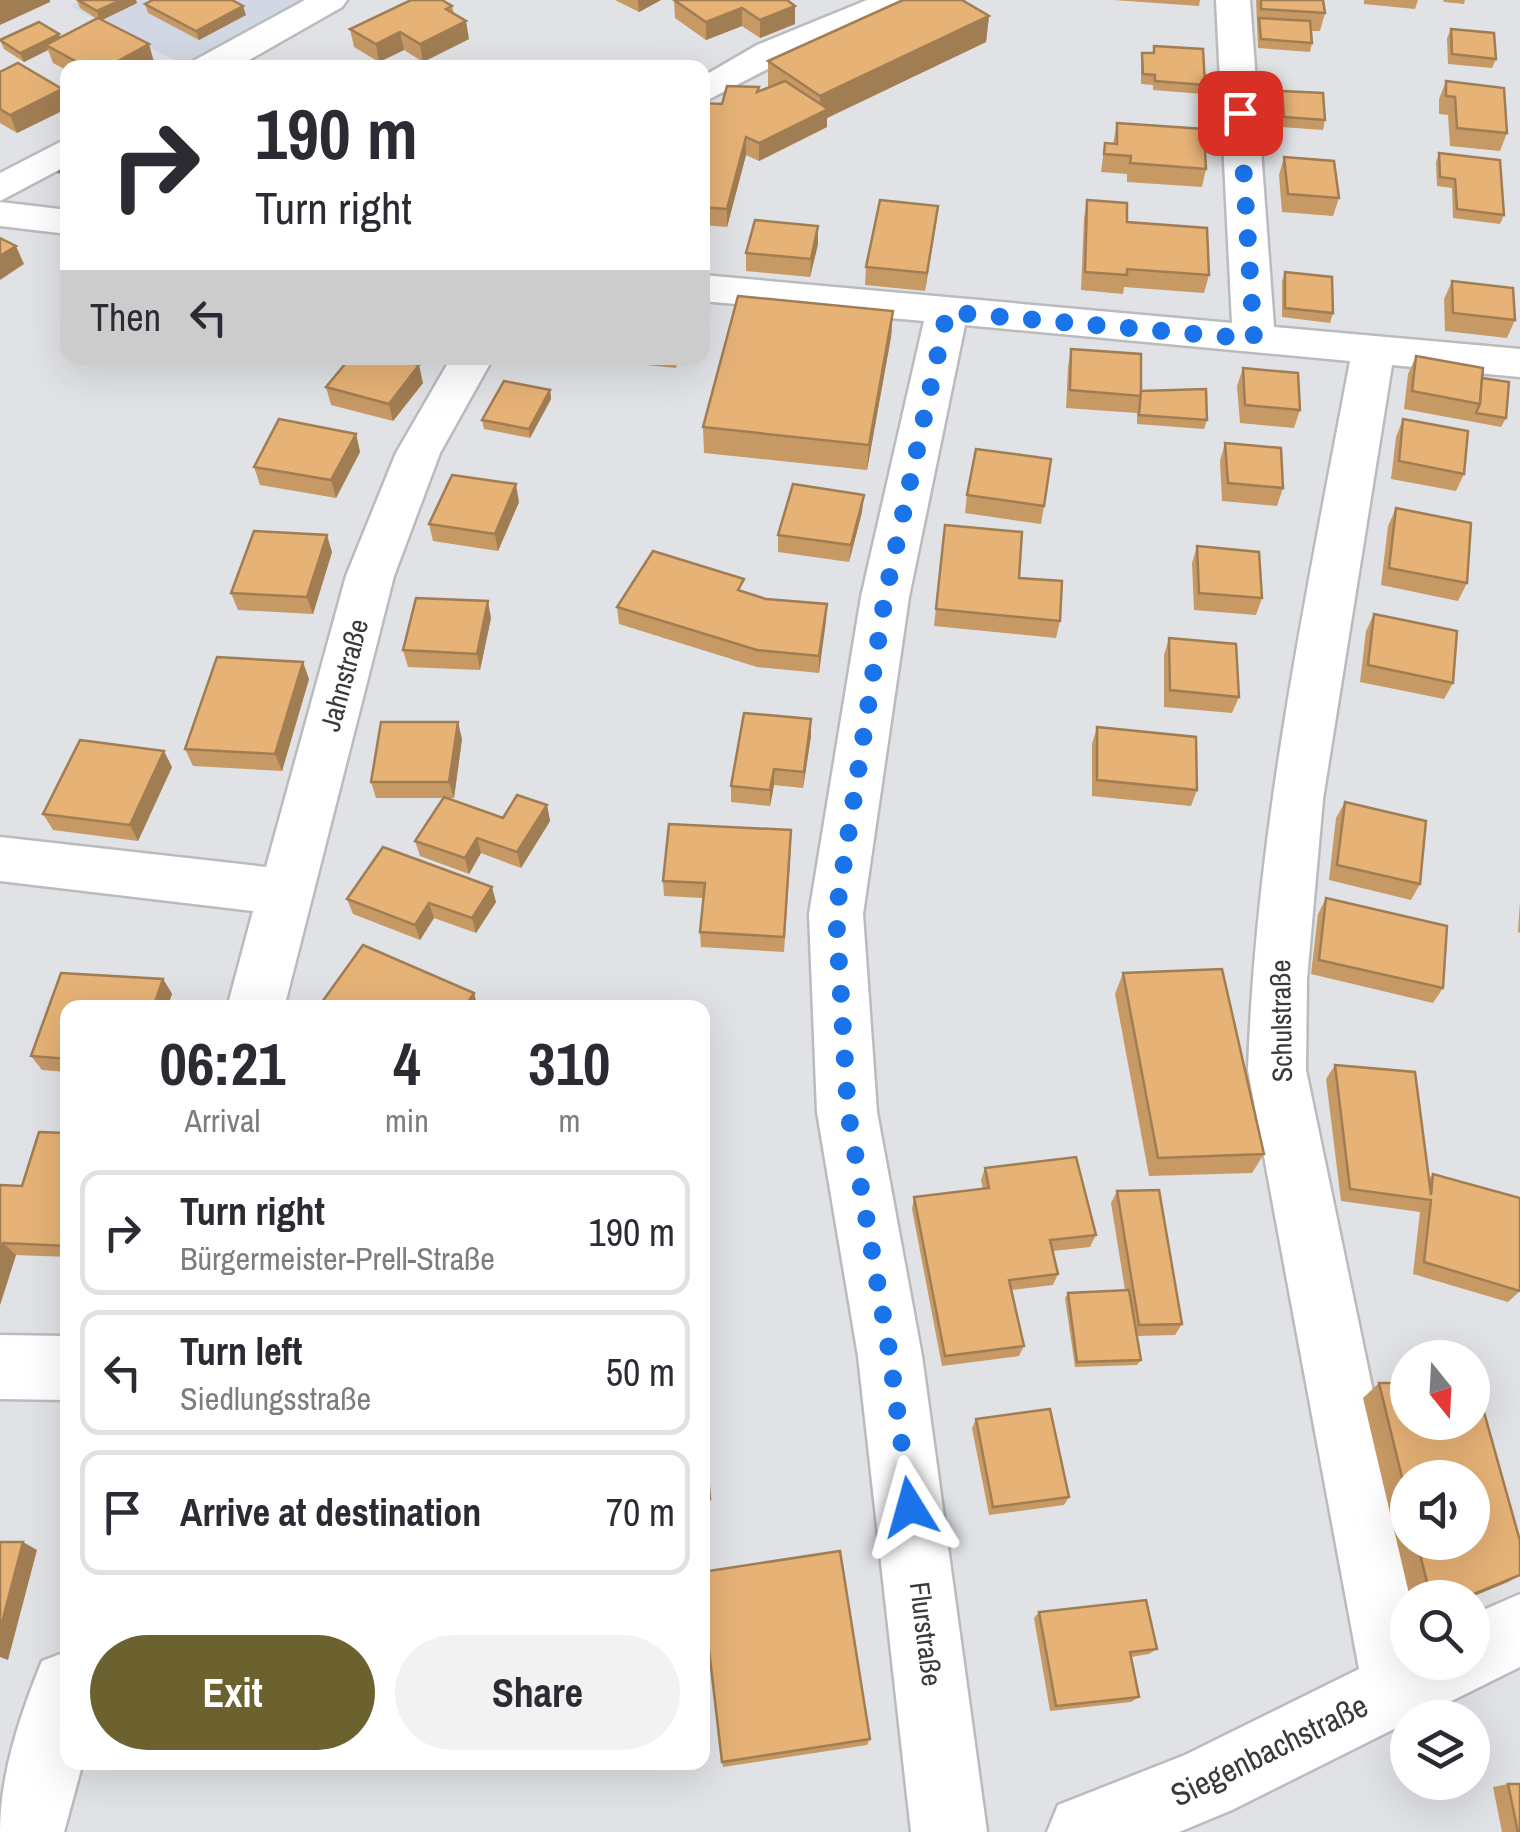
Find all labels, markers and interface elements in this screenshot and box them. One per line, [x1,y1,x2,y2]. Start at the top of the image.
pin [1198,71,1283,156]
icon: arrive [1213,86,1268,141]
text: 190 m [255,87,418,181]
icon: right [90,100,220,230]
text: Turn right [255,177,412,238]
icon: left [181,290,236,345]
text: Then [90,292,161,343]
street label: Jahnstraße [311,615,377,735]
street label: Schulstraße [1261,959,1301,1083]
text: 06:21 [160,1023,285,1104]
text: 4 [393,1023,421,1104]
text: 310 [528,1023,610,1104]
text: Arrival [185,1099,260,1142]
text: min [385,1099,429,1142]
text: m [558,1099,580,1142]
text: Turn right [180,1186,325,1237]
icon: right [95,1205,150,1260]
text: 190 m [588,1207,675,1258]
text: Bürgermeister-Prell-Straße [180,1237,495,1280]
text: Turn left [180,1326,302,1377]
north arrow [1390,1340,1490,1440]
map controls [1390,1340,1490,1800]
icon: left [95,1345,150,1400]
text: 50 m [606,1347,675,1398]
text: Siedlungsstraße [180,1377,371,1420]
position arrow [858,1455,962,1559]
button: sound [1390,1460,1490,1560]
icon: arrive [95,1485,150,1540]
text: Arrive at destination [180,1487,481,1538]
text: 70 m [606,1487,675,1538]
street label: Flurstraße [901,1580,951,1688]
button: search [1390,1580,1490,1680]
button: Exit [90,1635,375,1750]
button: Share [395,1635,680,1750]
street label: Siegenbachstraße [1163,1684,1375,1816]
button: layers [1390,1700,1490,1800]

